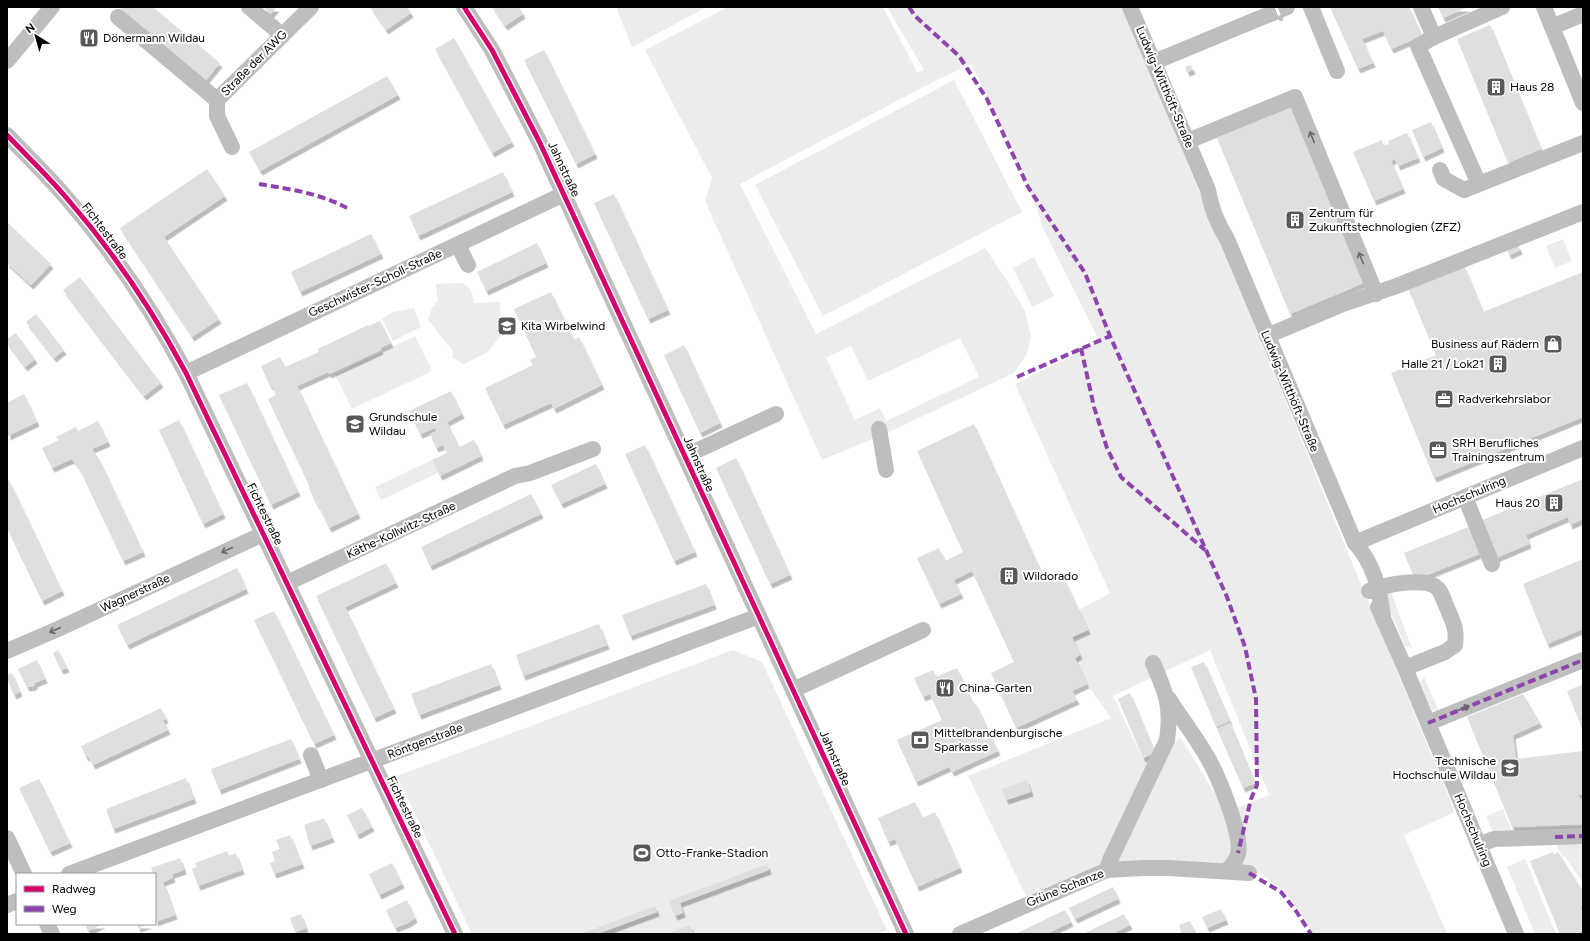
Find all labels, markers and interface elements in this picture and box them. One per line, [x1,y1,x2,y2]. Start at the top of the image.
north arrow [16,16,56,56]
text: N [23,21,38,36]
street label: Ludwig-Witthöft-Straße [1133,24,1197,150]
restaurant icon: Dönermann Wildau [78,27,100,49]
street label: Straße der AWG [218,27,290,99]
place label: Dönermann Wildau [103,31,205,45]
building icon: Haus 28 [1485,76,1507,98]
place label: Haus 28 [1510,80,1554,94]
one-way arrow [1307,132,1315,144]
street label: Jahnstraße [545,139,583,199]
street label: Fichtestraße [79,200,131,262]
place label: Zentrum für Zukunftstechnologien (ZFZ) [1309,206,1461,234]
building icon: Zentrum für Zukunftstechnologien (ZFZ) [1284,209,1306,231]
street label: Geschwister-Scholl-Straße [306,246,444,320]
one-way arrow [1356,252,1364,264]
school or university icon: Kita Wirbelwind [496,315,518,337]
place label: Kita Wirbelwind [521,319,605,333]
street label: Ludwig-Witthöft-Straße [1258,328,1322,454]
shop icon: Business auf Rädern [1542,333,1564,355]
place label: Business auf Rädern [1431,337,1539,351]
building icon: Halle 21 / Lok21 [1487,353,1509,375]
place label: Halle 21 / Lok21 [1401,357,1484,371]
office icon: Radverkehrslabor [1433,388,1455,410]
place label: Radverkehrslabor [1458,392,1551,406]
place label: Grundschule Wildau [369,410,438,438]
school or university icon: Grundschule Wildau [344,413,366,435]
street label: Jahnstraße [681,434,718,494]
place label: SRH Berufliches Trainingszentrum [1452,436,1544,464]
office icon: SRH Berufliches Trainingszentrum [1427,439,1449,461]
street label: Hochschulring [1430,473,1508,517]
street label: Fichtestraße [244,481,286,548]
building icon: Haus 20 [1543,492,1565,514]
place label: Haus 20 [1495,496,1540,510]
street label: Käthe-Kollwitz-Straße [344,498,458,561]
one-way arrow [222,547,234,554]
building icon: Wildorado [998,565,1020,587]
place label: Wildorado [1023,569,1078,583]
street label: Wagnerstraße [98,571,172,615]
one-way arrow [49,627,61,634]
restaurant icon: China-Garten [934,677,956,699]
place label: China-Garten [959,681,1032,695]
one-way arrow [1458,704,1470,711]
street label: Röntgenstraße [385,720,465,762]
place label: Mittelbrandenburgische Sparkasse [934,726,1063,754]
street label: Jahnstraße [817,728,854,788]
bank icon: Mittelbrandenburgische Sparkasse [909,729,931,751]
place label: Technische Hochschule Wildau [1392,754,1496,782]
school or university icon: Technische Hochschule Wildau [1499,757,1521,779]
street label: Fichtestraße [384,774,426,841]
street label: Hochschulring [1451,791,1495,869]
sports icon: Otto-Franke-Stadion [631,842,653,864]
place label: Otto-Franke-Stadion [656,846,769,860]
street label: Grüne Schanze [1024,866,1106,910]
legend [16,873,156,925]
text: Radweg [52,882,96,896]
text: Weg [52,902,77,916]

